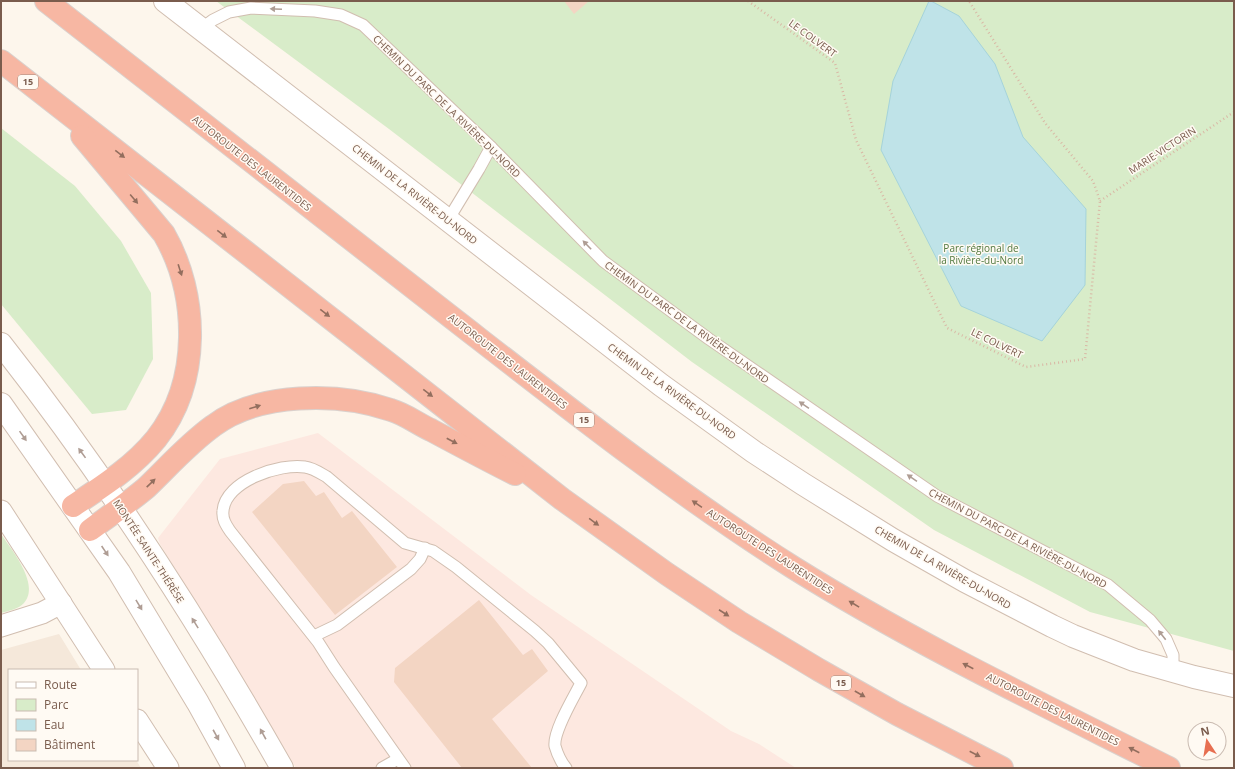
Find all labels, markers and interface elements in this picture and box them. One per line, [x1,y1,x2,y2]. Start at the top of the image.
one-way arrow [270,5,282,12]
street label: LE COLVERT [786,16,840,60]
street label: CHEMIN DU PARC DE LA RIVIÈRE-DU-NORD [370,32,524,180]
road number: 15 [18,75,38,89]
street label: AUTOROUTE DES LAURENTIDES [190,112,314,214]
street label: MARIE-VICTORIN [1126,123,1198,177]
street label: CHEMIN DE LA RIVIÈRE-DU-NORD [349,141,481,247]
one-way arrow [114,149,125,158]
one-way arrow [130,193,139,204]
one-way arrow [217,229,228,238]
one-way arrow [582,240,592,250]
park label: Parc régional de la Rivière-du-Nord [939,241,1023,267]
street label: CHEMIN DU PARC DE LA RIVIÈRE-DU-NORD [602,258,772,386]
one-way arrow [177,264,183,276]
one-way arrow [320,309,331,318]
street label: AUTOROUTE DES LAURENTIDES [446,310,570,412]
street label: LE COLVERT [969,324,1026,362]
street label: CHEMIN DE LA RIVIÈRE-DU-NORD [605,340,739,442]
one-way arrow [422,389,433,398]
one-way arrow [799,401,810,409]
one-way arrow [249,404,261,410]
road number: 15 [574,413,594,427]
one-way arrow [19,430,27,441]
one-way arrow [446,438,457,444]
one-way arrow [78,447,86,458]
one-way arrow [906,474,917,482]
one-way arrow [146,478,156,487]
street label: CHEMIN DU PARC DE LA RIVIÈRE-DU-NORD [926,485,1110,591]
street label: MONTÉE SAINTE-THÉRÈSE [110,496,188,606]
one-way arrow [692,500,703,508]
street label: AUTOROUTE DES LAURENTIDES [704,505,836,597]
one-way arrow [588,518,599,526]
street label: CHEMIN DE LA RIVIÈRE-DU-NORD [872,522,1014,612]
one-way arrow [101,545,108,557]
one-way arrow [135,599,142,611]
one-way arrow [848,600,860,607]
one-way arrow [719,609,729,617]
one-way arrow [191,618,199,628]
one-way arrow [1158,630,1167,641]
one-way arrow [962,663,974,670]
legend [8,669,138,761]
street label: AUTOROUTE DES LAURENTIDES [984,669,1122,749]
text: Route [44,676,77,693]
road number: 15 [831,676,851,690]
one-way arrow [854,690,866,697]
text: Parc [44,696,69,713]
text: Eau [44,716,65,733]
north arrow [1187,721,1227,761]
text: N [1199,722,1211,739]
one-way arrow [259,728,266,740]
one-way arrow [212,730,219,741]
text: Bâtiment [44,736,95,753]
one-way arrow [1128,747,1140,754]
one-way arrow [969,751,981,757]

